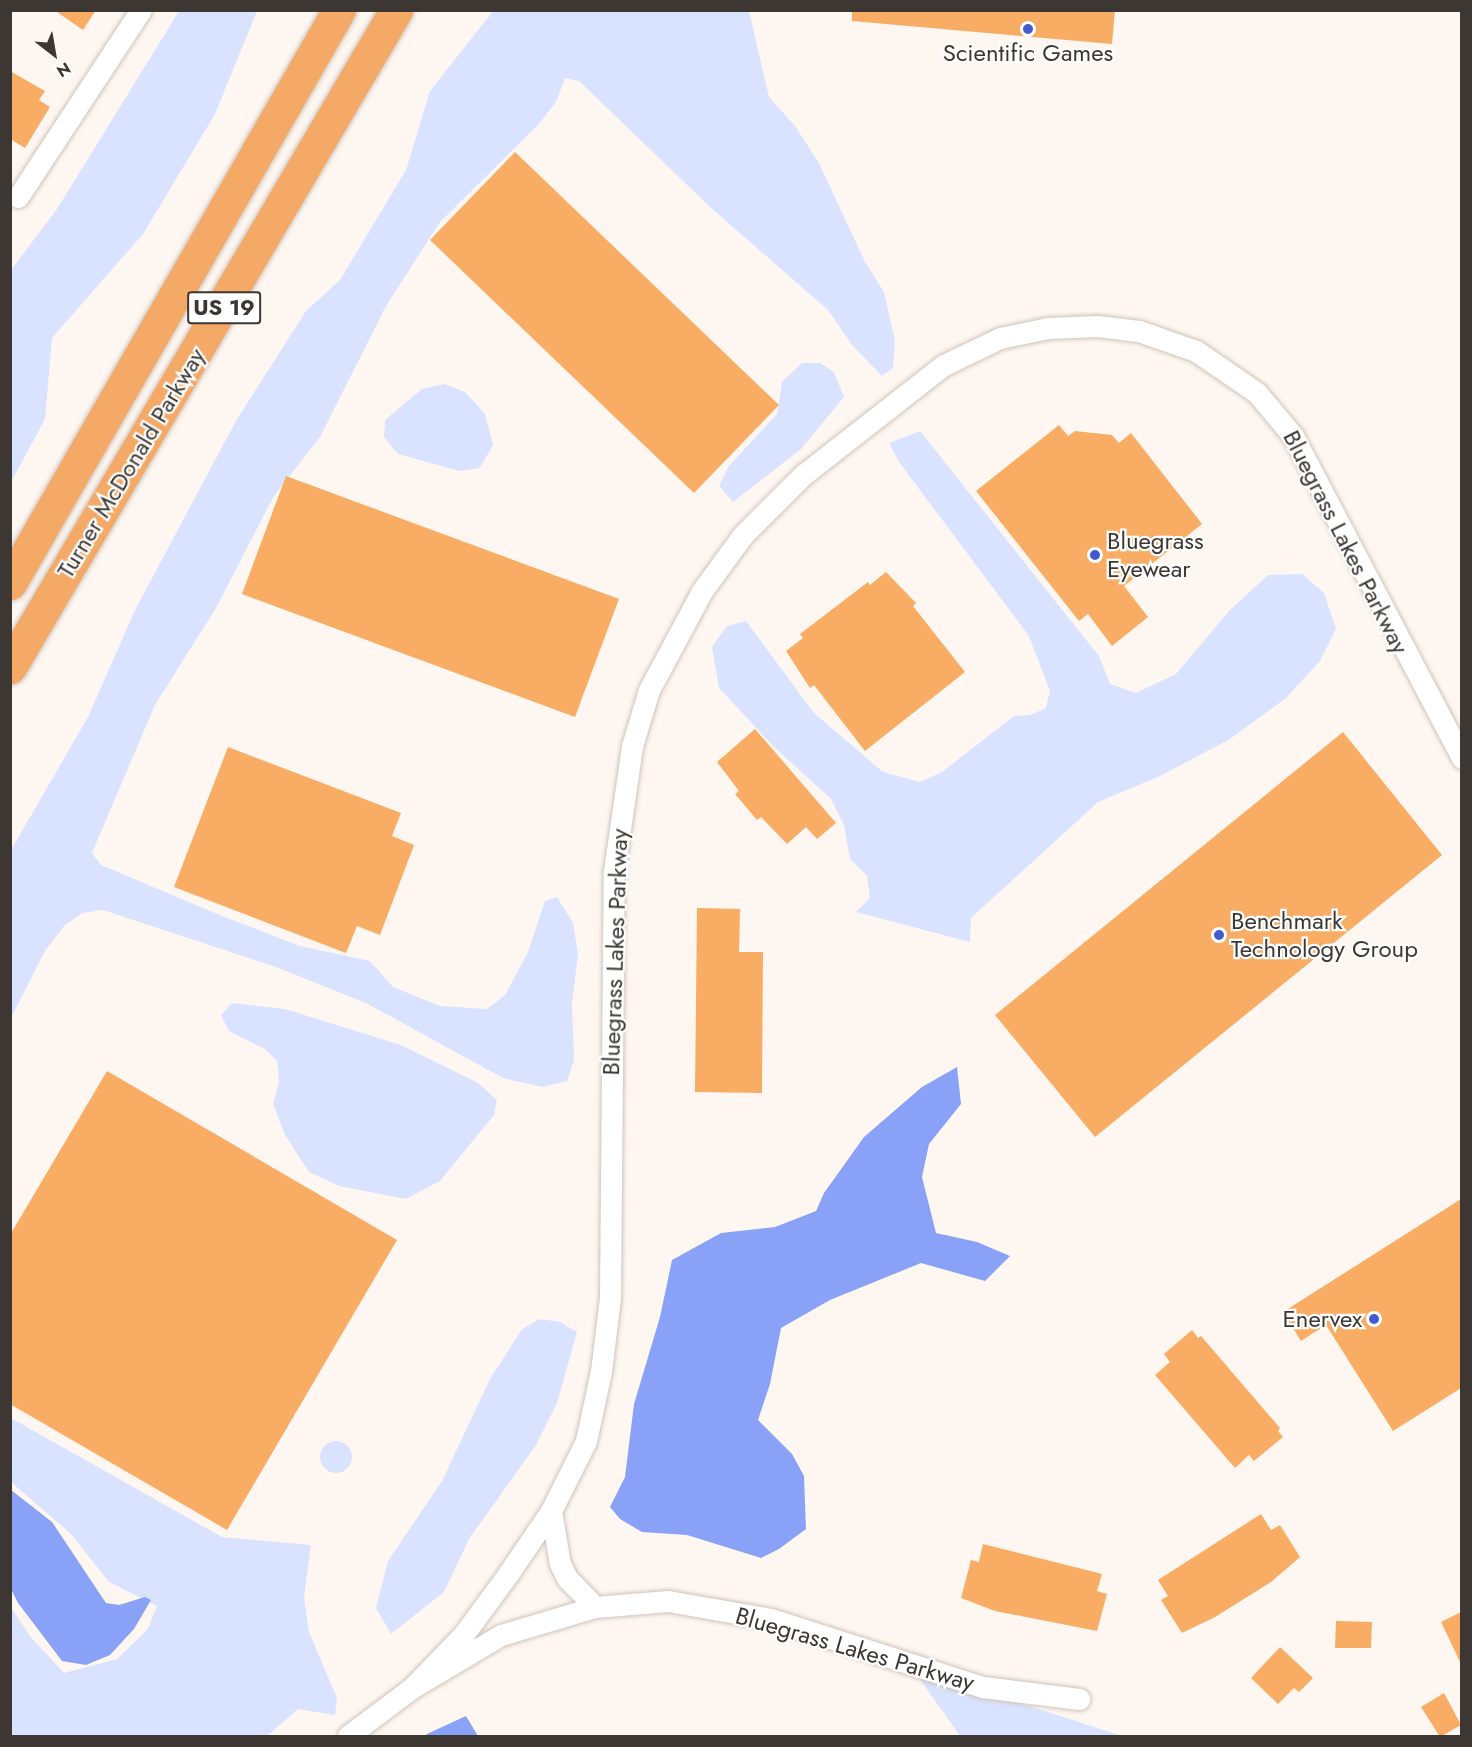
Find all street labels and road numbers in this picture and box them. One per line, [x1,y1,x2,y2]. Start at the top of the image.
road number: US 19 [186,289,262,327]
street label: Turner McDonald Parkway [51,343,211,583]
street label: Bluegrass Lakes Parkway [1277,425,1415,659]
street label: Bluegrass Lakes Parkway [596,828,634,1076]
street label: Bluegrass Lakes Parkway [732,1601,978,1697]

